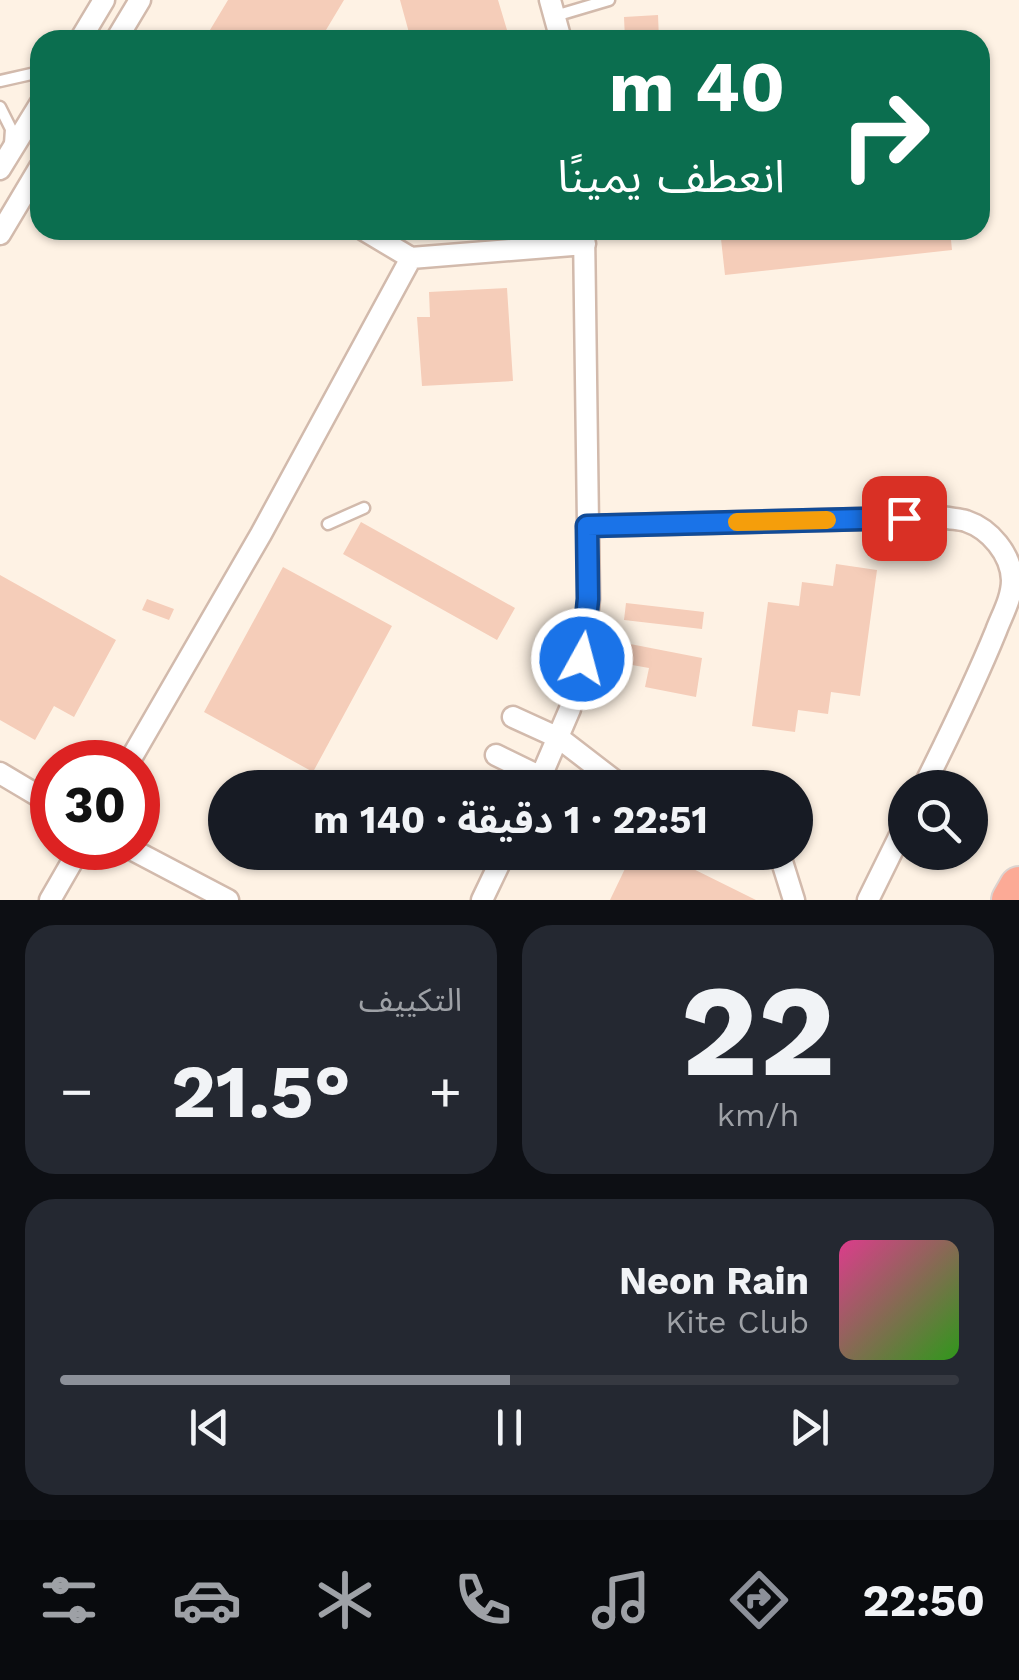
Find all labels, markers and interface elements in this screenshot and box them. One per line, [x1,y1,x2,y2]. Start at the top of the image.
text: 40 m [609,46,785,128]
icon: right [820,70,950,200]
text: انعطف يمينًا [557,150,785,203]
pin [862,476,947,561]
icon: arrive [877,491,932,546]
position arrow [530,607,634,711]
speed limit sign: 30 [30,740,160,870]
map controls [888,770,988,870]
button: search [888,770,988,870]
text: 22:51 · 1 دقيقة · 140 m [313,798,708,842]
text: 22 [681,954,835,1107]
text: التكييف [359,981,462,1019]
text: 21.5° [171,1047,351,1135]
text: − [60,1059,93,1123]
text: + [429,1059,462,1123]
text: km/h [717,1096,799,1134]
text: Neon Rain [619,1259,809,1303]
text: Kite Club [665,1303,809,1341]
icon: previous [182,1400,237,1455]
icon: pause [482,1400,537,1455]
icon: next [782,1400,837,1455]
icon: filters [34,1565,104,1635]
icon: car [172,1565,242,1635]
icon: climate [310,1565,380,1635]
icon: phone [448,1565,518,1635]
icon: music [586,1565,656,1635]
icon: directions [724,1565,794,1635]
text: 22:50 [863,1574,985,1627]

